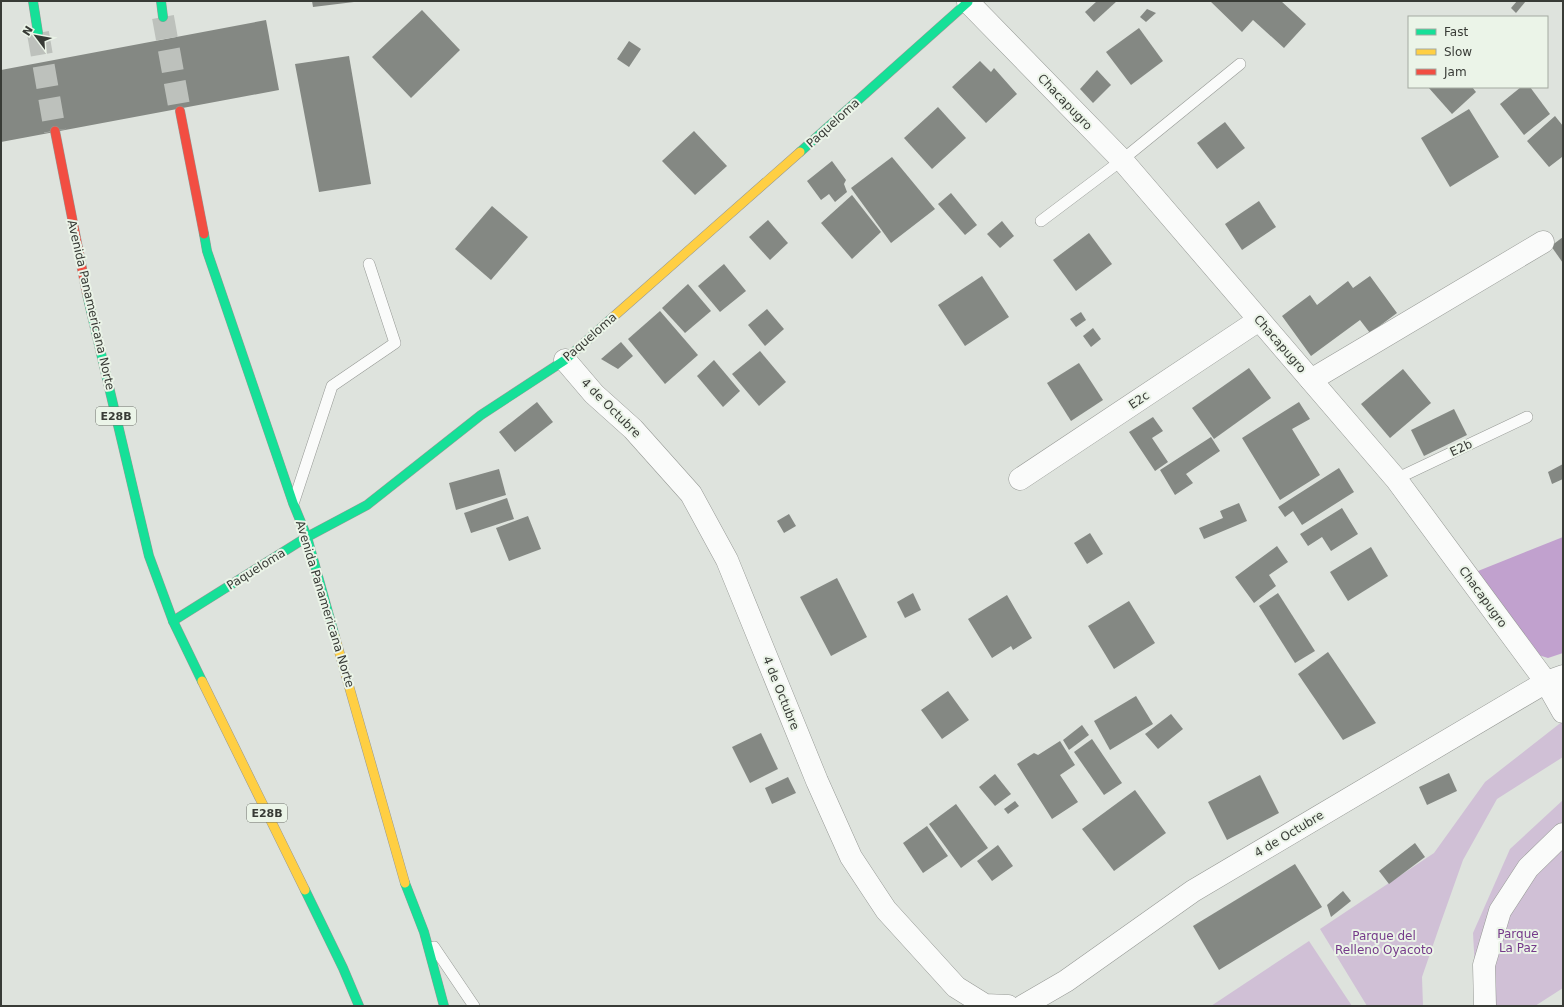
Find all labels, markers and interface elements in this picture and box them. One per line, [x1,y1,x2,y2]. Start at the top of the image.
north arrow [16,16,56,56]
legend [1408,16,1548,88]
text: N [20,24,36,38]
text: Fast [1444,25,1468,39]
text: Slow [1444,45,1472,59]
text: Jam [1443,65,1467,79]
street label: Chacapugro [1035,71,1095,133]
street label: Paqueloma [804,96,862,150]
street label: Avenida Panamericana Norte [65,219,117,391]
street label: Paqueloma [560,310,620,364]
street label: Chacapugro [1251,312,1309,376]
street label: 4 de Octubre [578,375,644,441]
street label: E2c [1126,388,1152,412]
road number: E28B [96,407,136,425]
street label: E2b [1448,437,1474,459]
street label: Avenida Panamericana Norte [293,519,357,689]
street label: Paqueloma [224,545,288,593]
street label: Chacapugro [1456,564,1510,630]
street label: 4 de Octubre [760,654,802,732]
road number: E28B [247,804,287,822]
street label: 4 de Octubre [1252,808,1326,860]
park label: Parque La Paz [1497,927,1539,955]
park label: Parque del Relleno Oyacoto [1335,929,1433,957]

